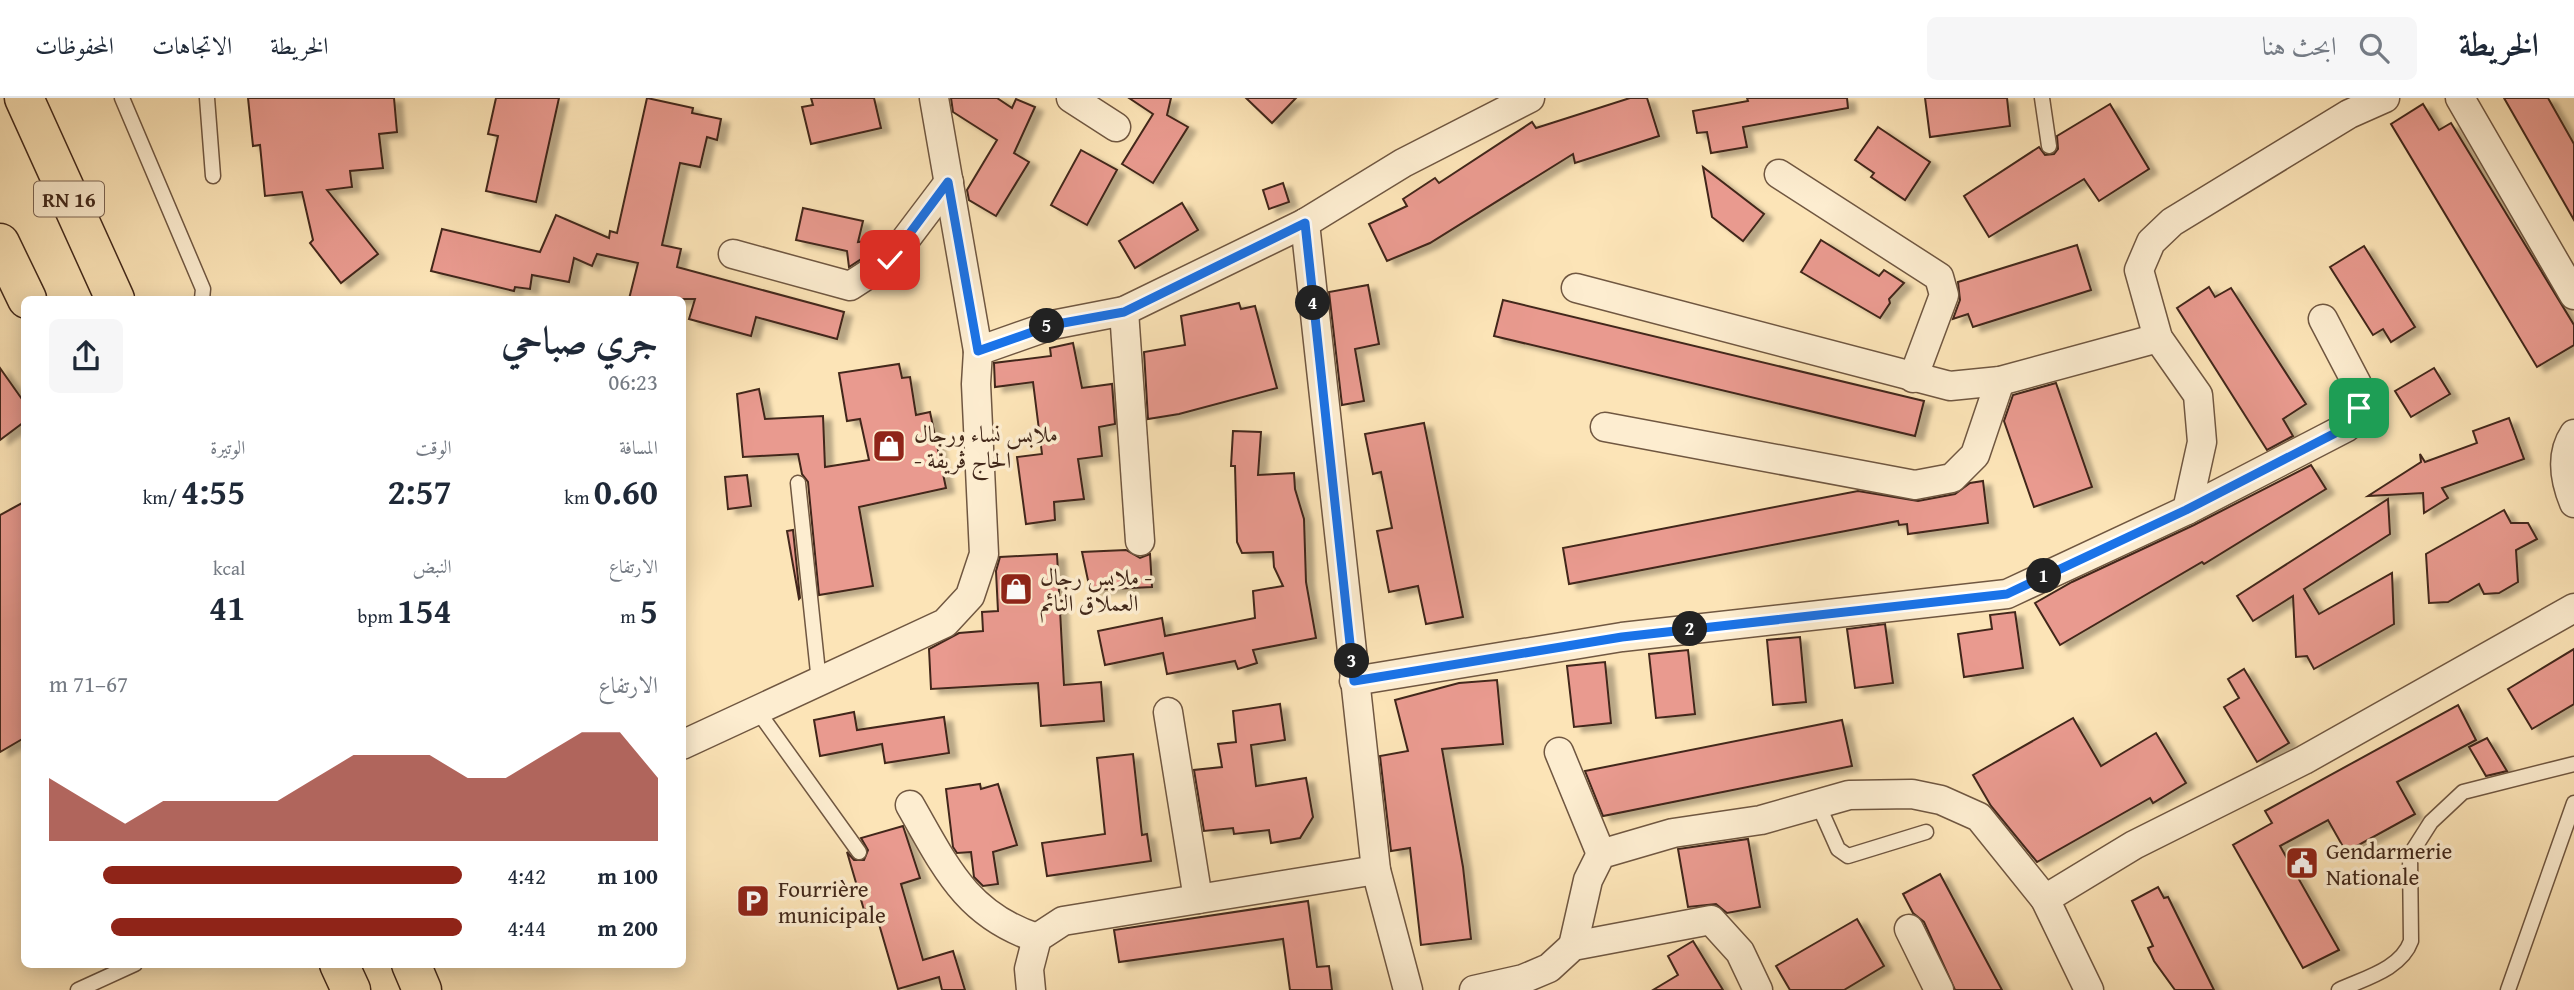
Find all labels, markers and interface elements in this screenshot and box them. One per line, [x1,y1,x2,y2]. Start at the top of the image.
search box [1927,17,2417,80]
text: الخريطة [2459,20,2539,68]
text: ابحث هنا [2262,26,2337,65]
text: المحفوظات [35,28,114,63]
text: الاتجاهات [152,28,232,63]
text: الخريطة [270,28,329,63]
icon: search [2355,29,2393,67]
road number: RN 16 [34,182,104,217]
pin [860,230,920,290]
icon: check [871,241,909,279]
pin: 4 [1296,286,1330,320]
text: 4 [1308,288,1317,316]
pin: 5 [1030,308,1064,344]
text: جري صباحي [501,311,658,367]
text: 5 [1042,311,1051,339]
button: share [49,319,123,393]
text: 06:23 [608,365,658,398]
pin [2329,378,2389,438]
icon: arrive [2340,389,2378,427]
place label: ملابس نساء ورجال - الحاج ڨريفة [914,417,1058,481]
shop icon: ملابس نساء ورجال - الحاج ڨريفة [870,427,908,465]
text: الوتيرة [210,433,245,461]
text: الوقت [415,433,452,461]
text: المسافة [619,433,658,461]
text: 4:55 [181,466,245,517]
text: 2:57 [387,466,452,517]
text: 0.60 [594,466,658,517]
text: /km [143,483,181,511]
text: km [564,483,594,511]
text: النبض [413,552,452,580]
text: الارتفاع [609,552,658,580]
text: kcal [213,554,245,582]
pin: 1 [2026,559,2062,594]
place label: ملابس رجال - العملاق النائم [1040,560,1152,623]
text: 1 [2039,561,2048,589]
shop icon: ملابس رجال - العملاق النائم [997,570,1035,608]
text: 41 [209,582,245,633]
text: 154 [397,585,452,636]
text: 5 [640,585,658,636]
text: bpm [357,602,397,630]
text: m [620,602,640,630]
pin: 2 [1672,612,1708,646]
text: 2 [1685,614,1694,642]
pin: 3 [1334,644,1370,678]
text: 3 [1347,646,1356,674]
text: 67–71 m [49,667,128,700]
text: الارتفاع [598,668,658,701]
place label: Gendarmerie Nationale [2326,834,2452,893]
public building icon: Gendarmerie Nationale [2283,844,2321,882]
text: 4:42 [507,859,546,892]
text: 100 m [597,859,658,892]
place label: Fourrière municipale [778,872,886,931]
parking icon: Fourrière municipale [734,882,772,920]
text: 4:44 [507,911,546,944]
text: 200 m [597,911,658,944]

